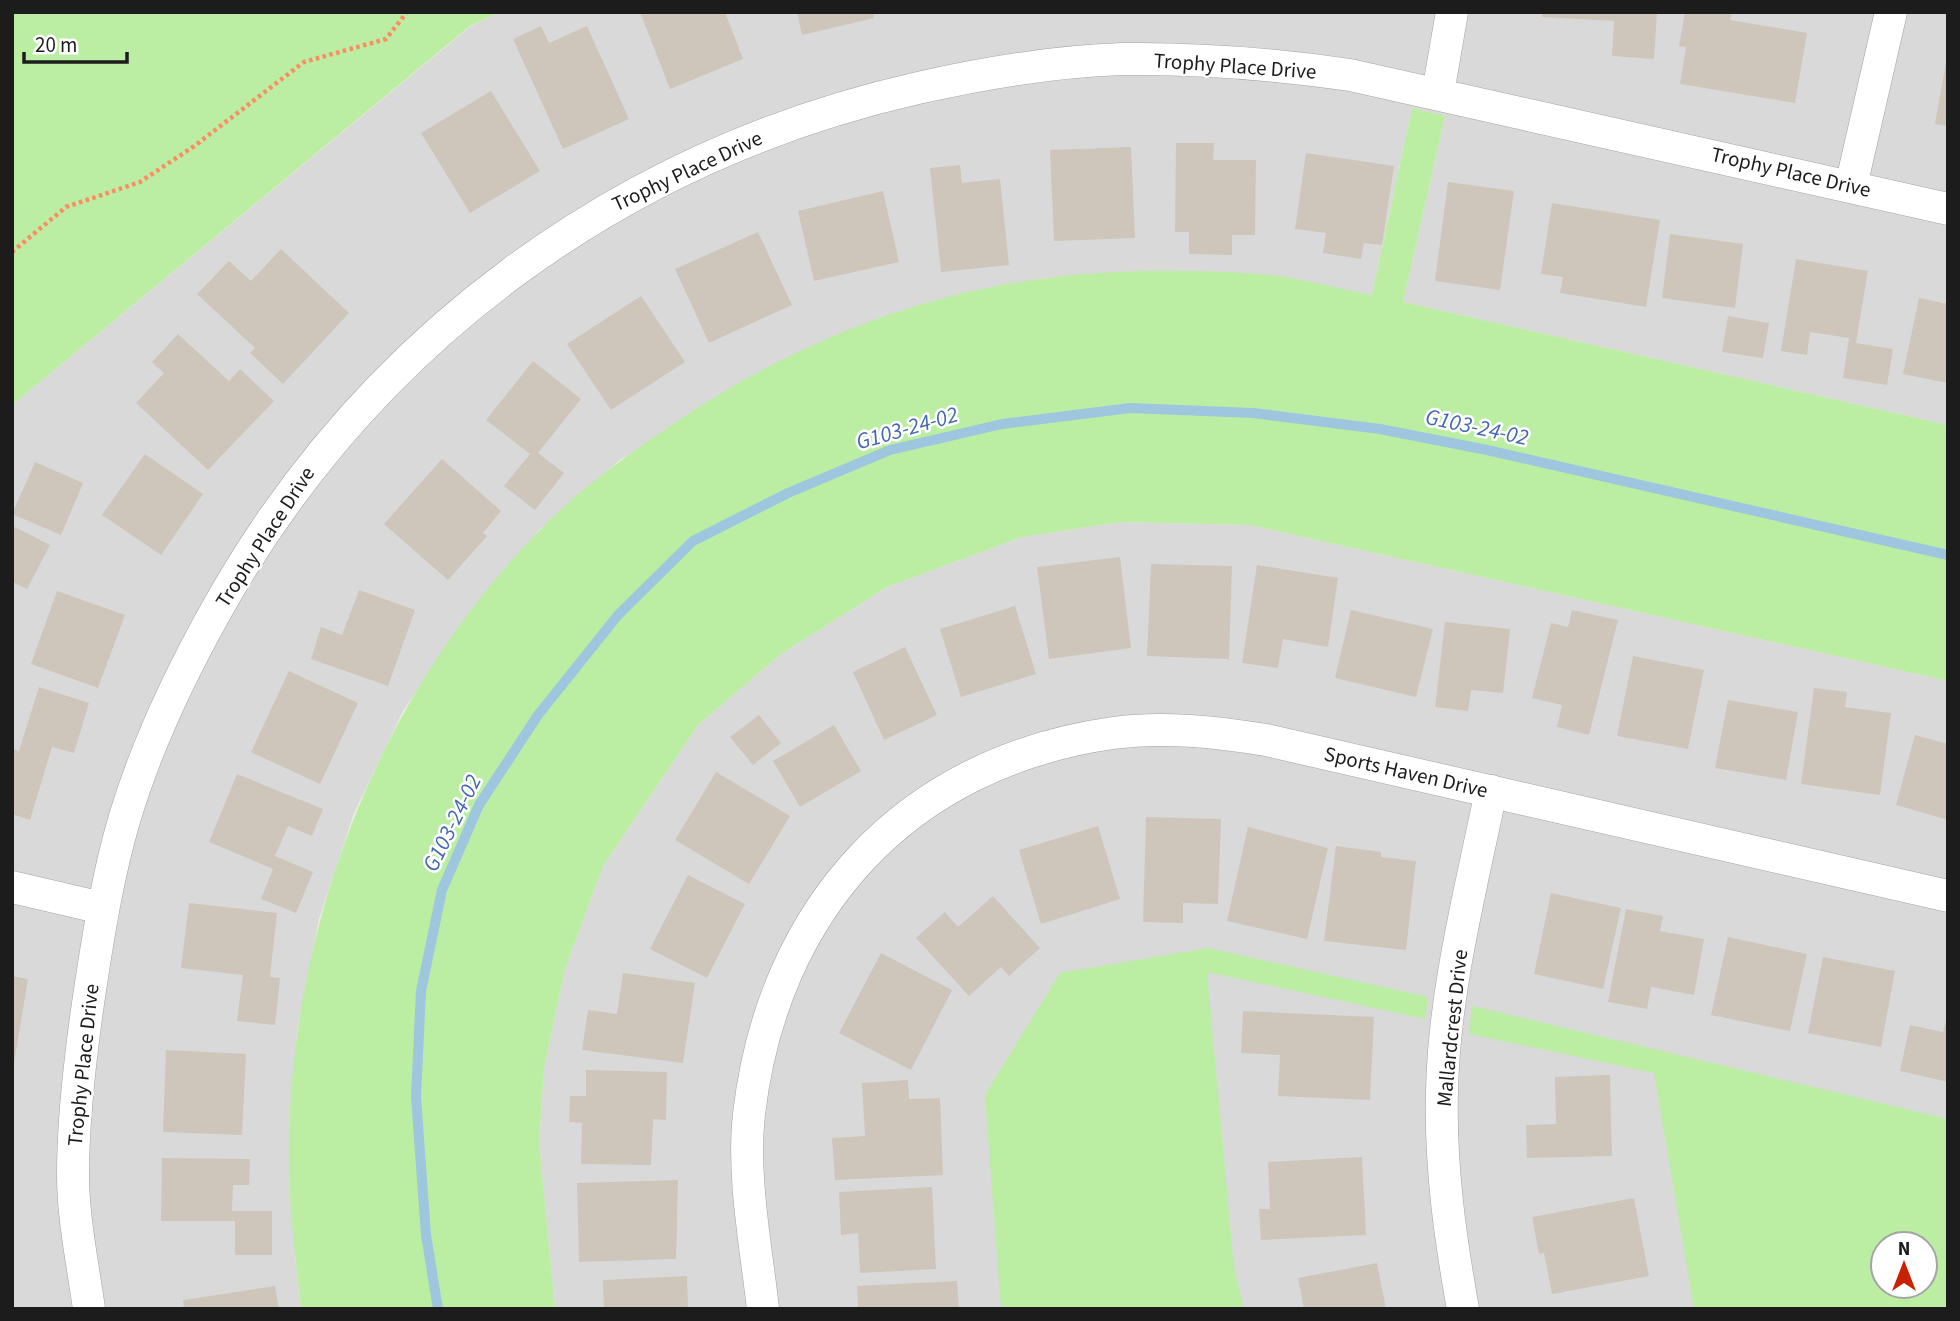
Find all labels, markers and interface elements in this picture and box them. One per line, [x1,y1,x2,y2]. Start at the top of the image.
scale bar [24,21,128,65]
text: 20 m [35,30,77,60]
street label: Trophy Place Drive [1153,45,1317,87]
street label: Trophy Place Drive [607,123,767,219]
street label: Trophy Place Drive [1708,139,1874,205]
water label: G103-24-02 [852,398,962,458]
water label: G103-24-02 [1422,400,1532,454]
street label: Trophy Place Drive [208,461,322,613]
street label: Sports Haven Drive [1321,739,1491,805]
water label: G103-24-02 [414,769,490,877]
street label: Mallardcrest Drive [1429,948,1475,1108]
street label: Trophy Place Drive [60,982,106,1148]
north arrow [1869,1230,1939,1300]
text: N [1898,1236,1910,1263]

